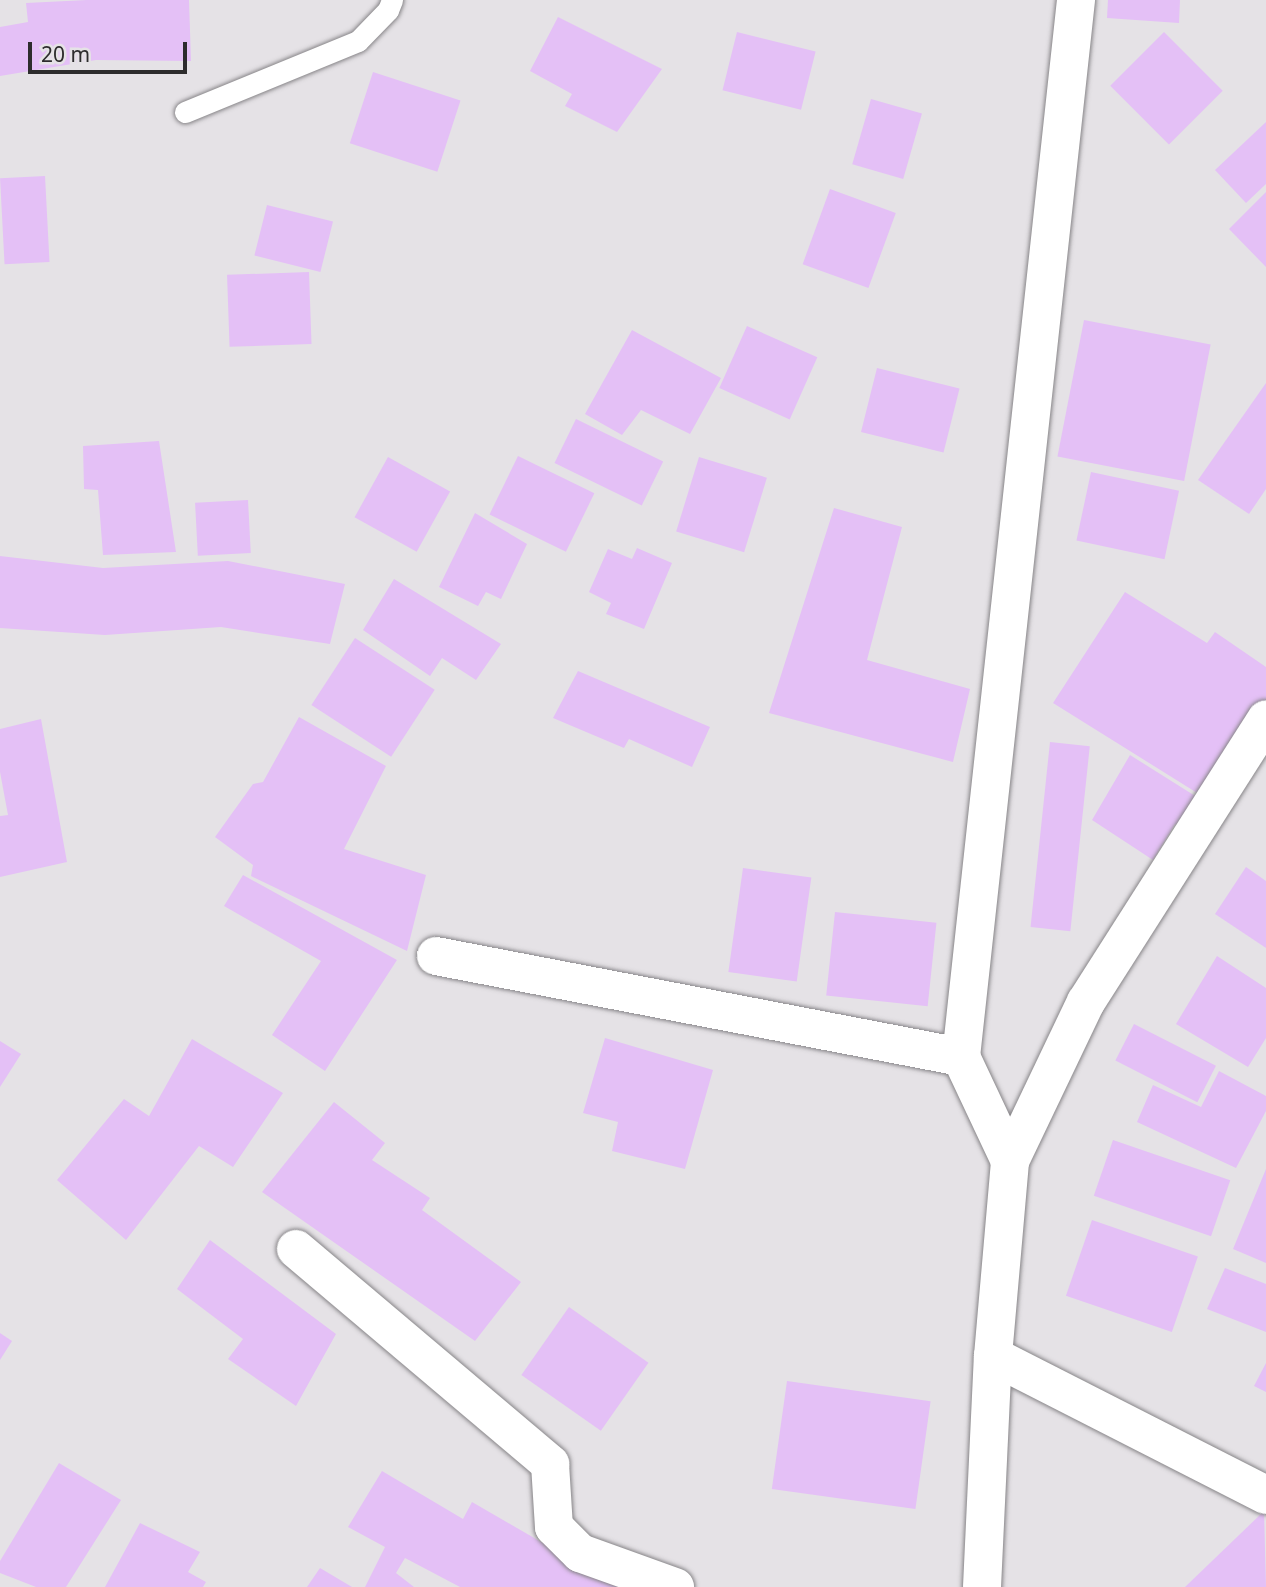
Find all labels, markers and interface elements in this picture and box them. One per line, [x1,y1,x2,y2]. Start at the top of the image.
scale bar [32,28,191,72]
text: 20 m [41,40,90,68]

